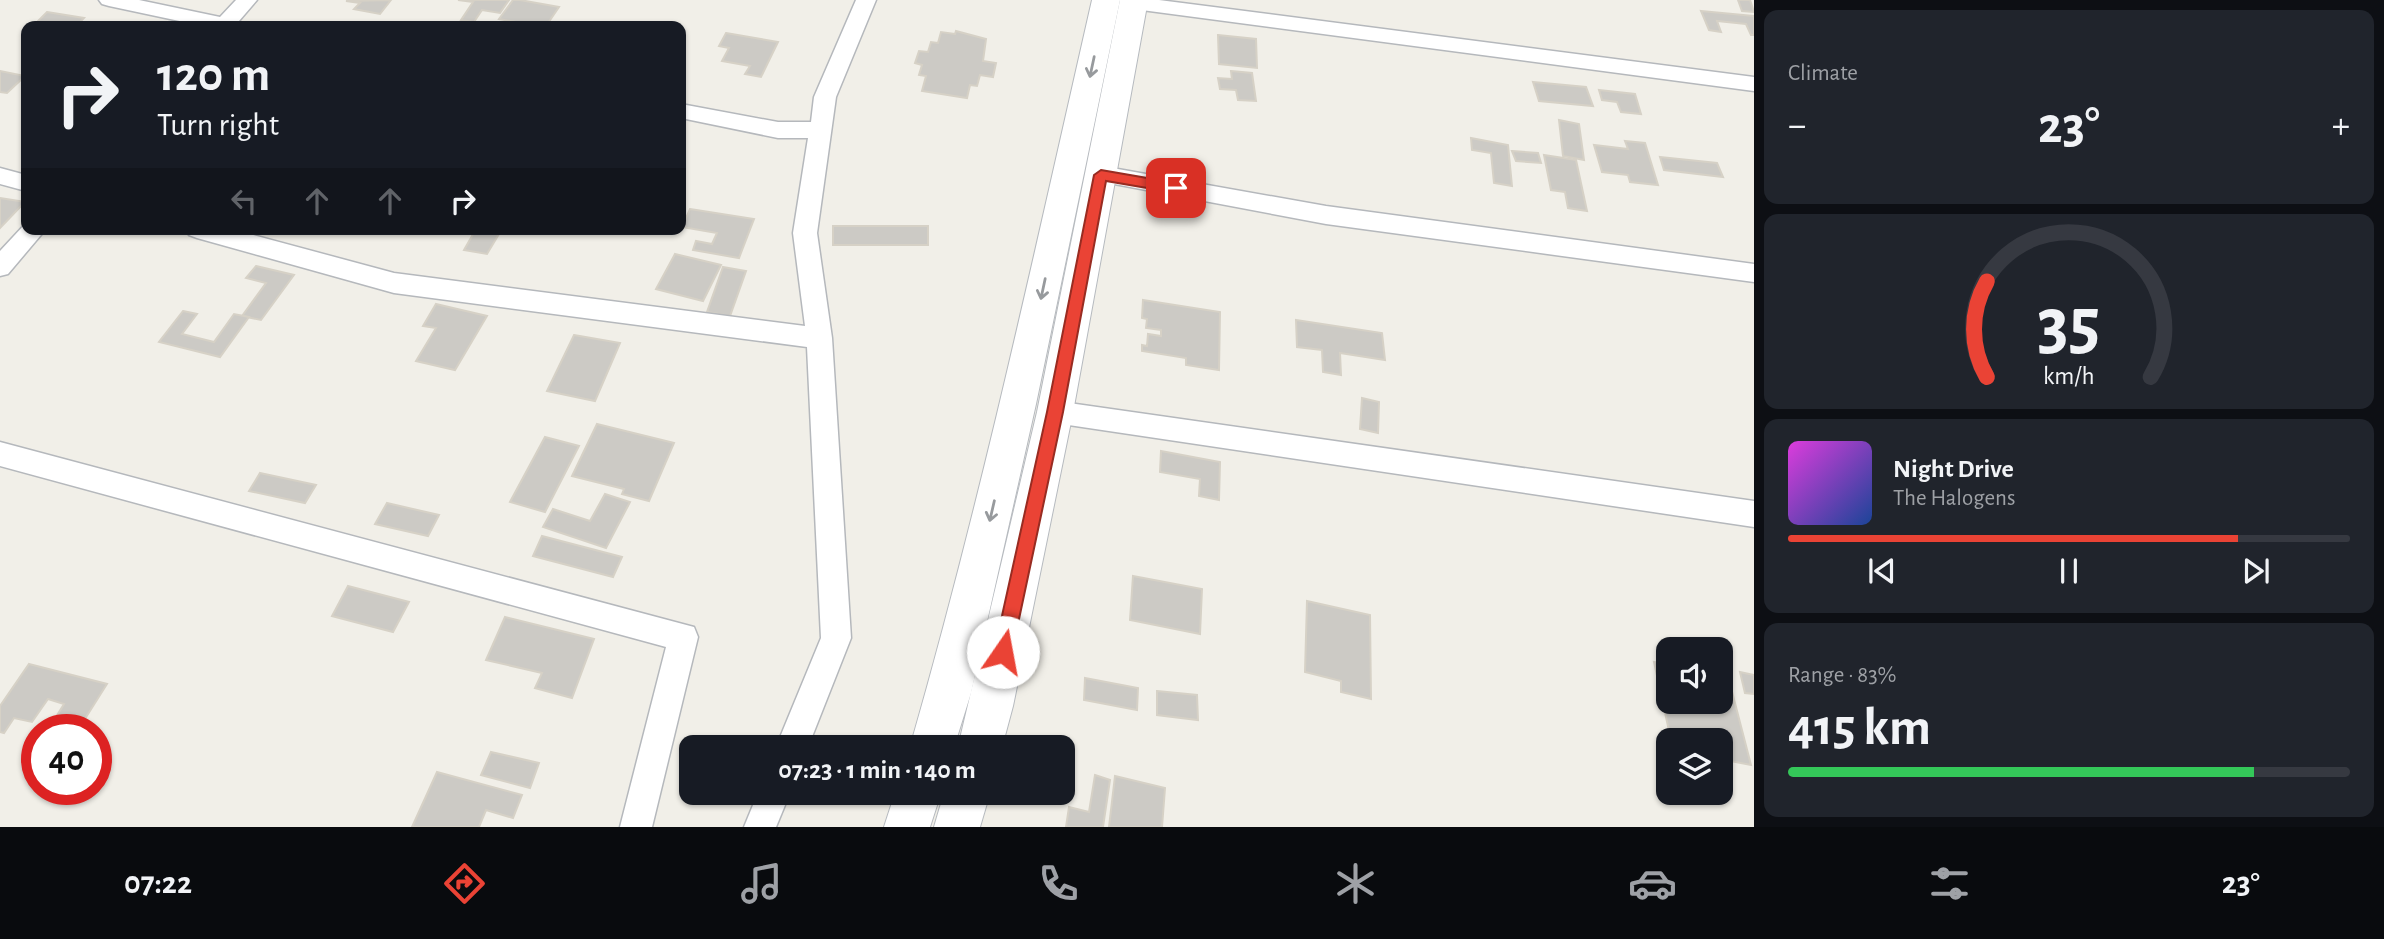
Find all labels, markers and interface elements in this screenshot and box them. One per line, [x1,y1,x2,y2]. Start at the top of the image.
icon: right [42,49,133,140]
text: 120 m [157,51,270,100]
one-way arrow [1084,55,1098,78]
text: Climate [1788,62,1858,85]
text: 23° [2038,100,2100,152]
text: − [1788,107,1806,145]
text: + [2332,107,2350,145]
text: Turn right [157,109,279,141]
pin [1146,158,1206,218]
icon: arrive [1157,169,1195,207]
icon: left [225,182,263,220]
icon: ahead [298,182,336,220]
icon: ahead [371,182,409,220]
icon: right [444,182,482,220]
one-way arrow [1036,277,1049,300]
text: 35 [2038,290,2100,363]
text: km/h [2043,364,2095,389]
text: Night Drive [1893,456,2014,482]
text: The Halogens [1893,487,2015,510]
one-way arrow [985,499,998,522]
icon: previous [1863,552,1901,590]
icon: pause [2050,552,2088,590]
icon: next [2237,552,2275,590]
position arrow [966,615,1040,689]
map controls [1656,637,1733,805]
button: sound [1656,637,1733,714]
text: Range · 83% [1788,664,1897,687]
text: 415 km [1788,702,1931,754]
speed limit sign: 40 [21,714,112,805]
button: layers [1656,728,1733,805]
text: 07:23 · 1 min · 140 m [778,757,976,783]
icon: directions [440,859,489,908]
icon: music [737,859,786,908]
icon: phone [1034,859,1083,908]
icon: climate [1331,859,1380,908]
icon: car [1628,859,1677,908]
icon: filters [1925,859,1974,908]
text: 07:22 [124,867,192,899]
text: 23° [2222,867,2260,899]

